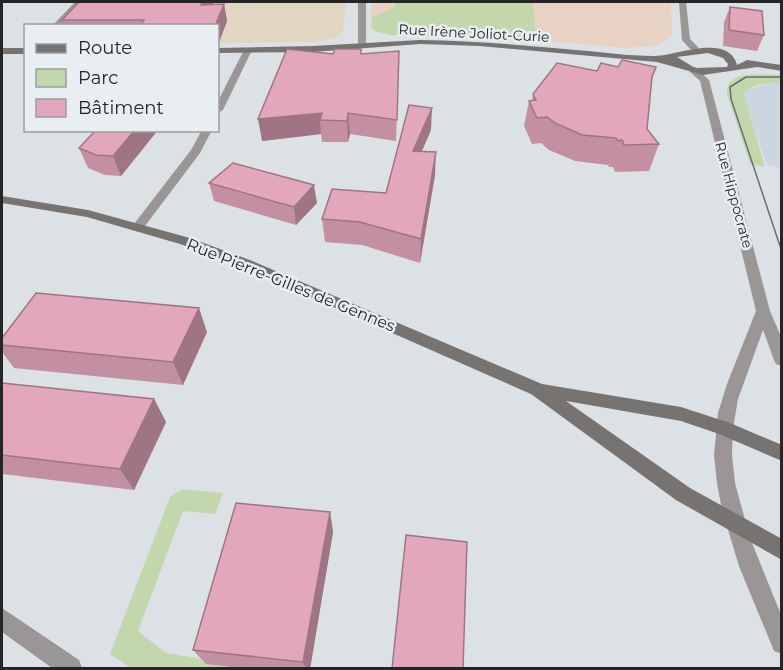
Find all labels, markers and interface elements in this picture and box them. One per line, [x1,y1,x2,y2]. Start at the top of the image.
street label: Rue Irène Joliot-Curie [398,20,550,46]
legend [24,24,219,132]
text: Route [78,37,132,59]
text: Parc [78,67,118,89]
text: Bâtiment [78,97,164,119]
street label: Rue Hippocrate [711,140,757,250]
street label: Rue Pierre-Gilles de Gennes [184,234,398,336]

